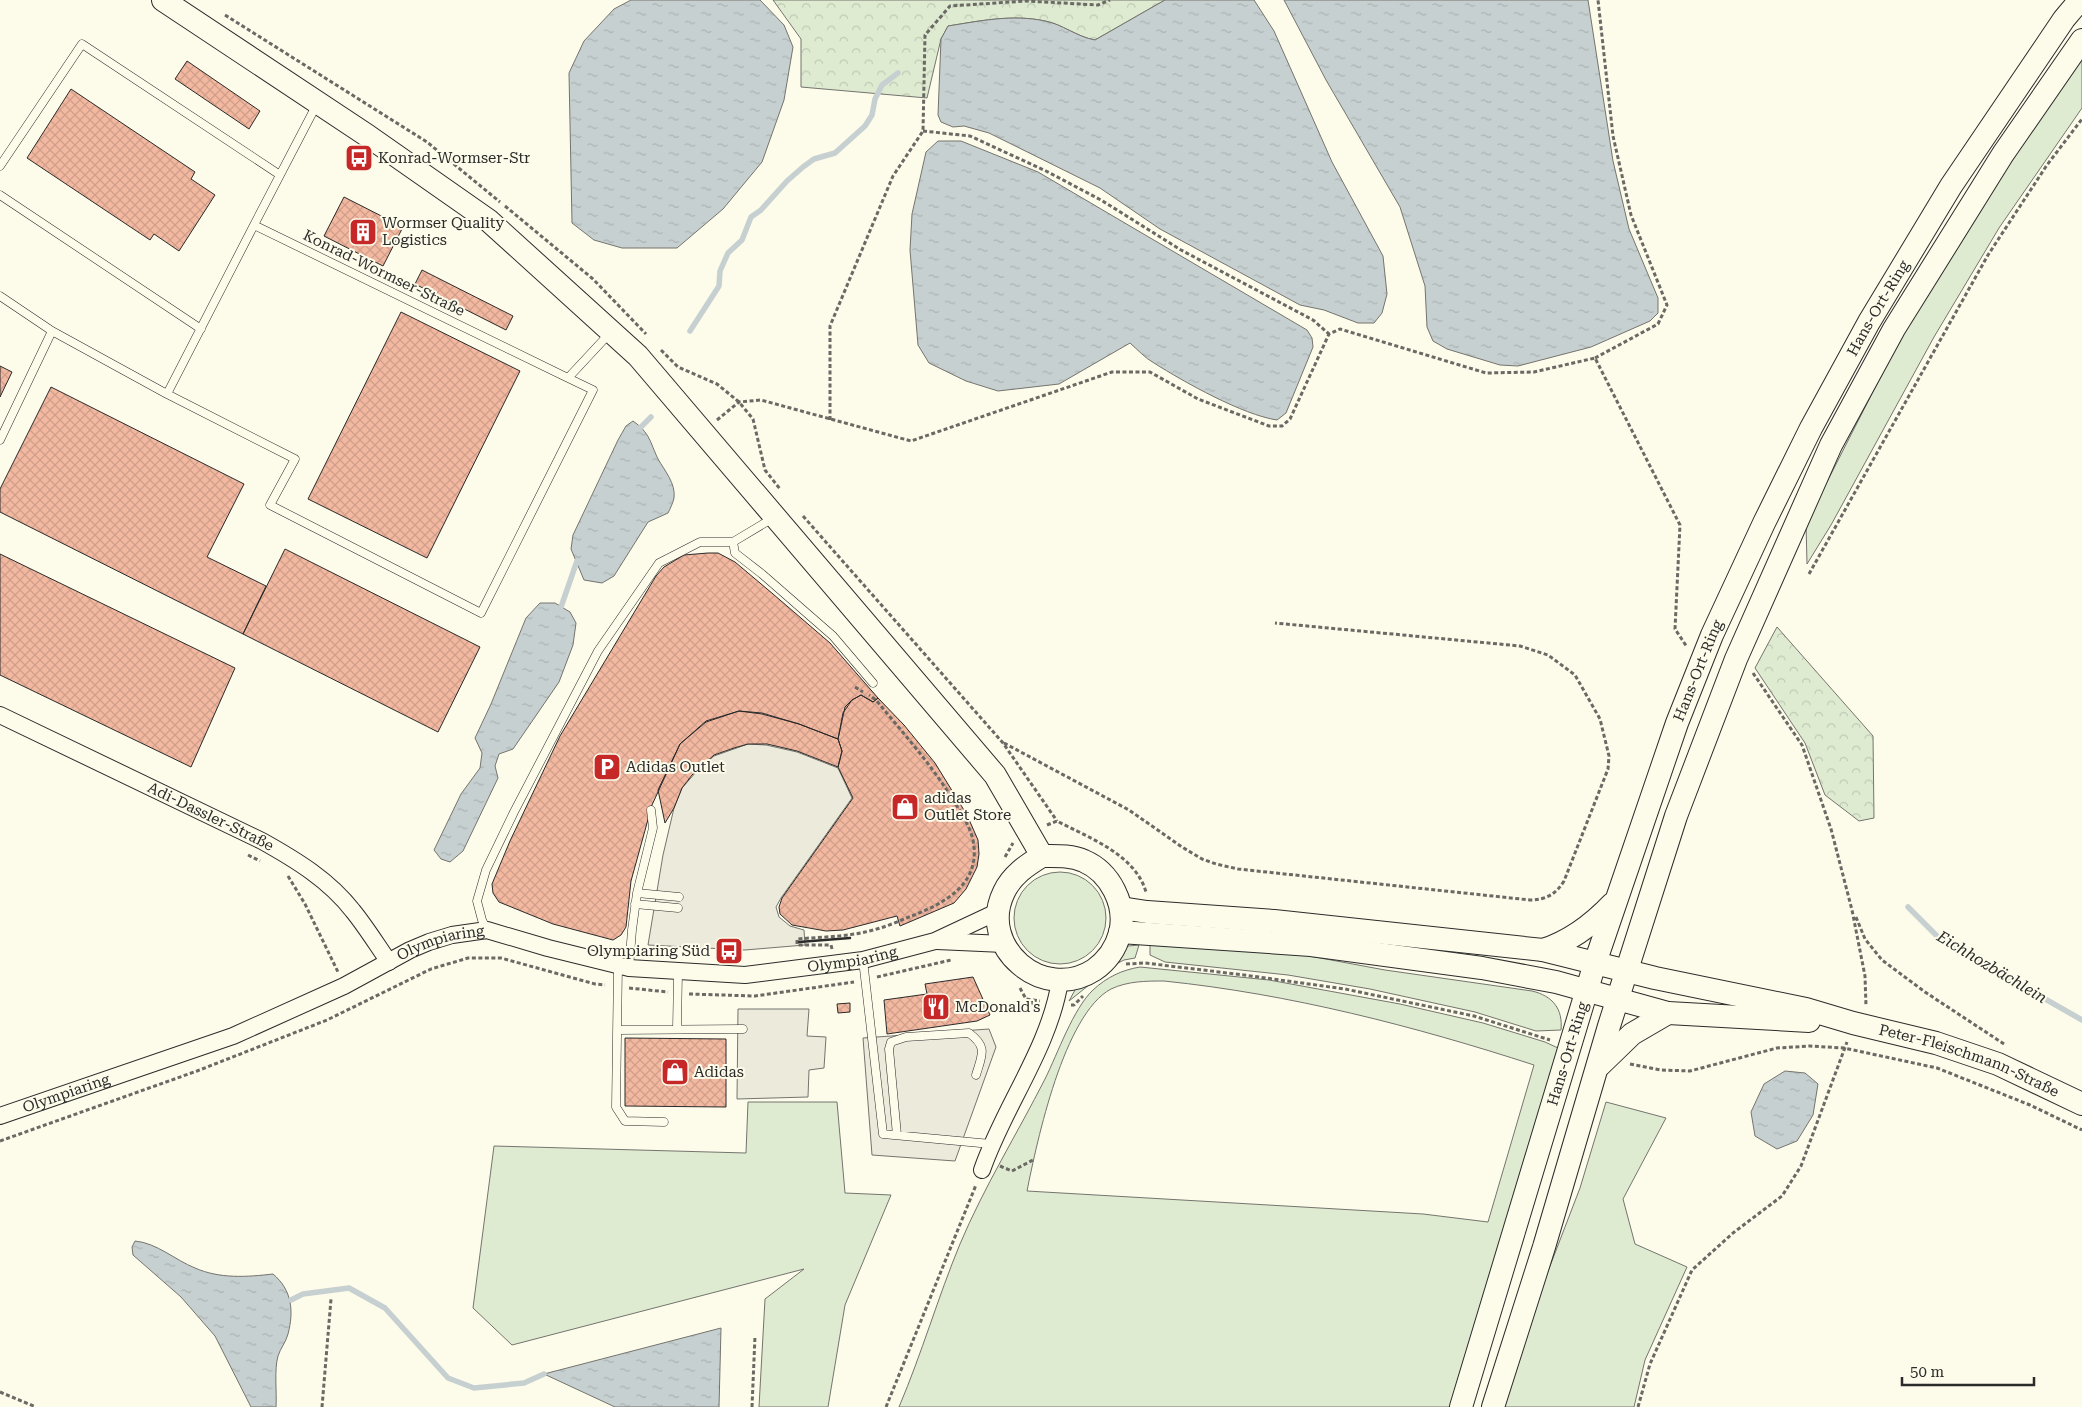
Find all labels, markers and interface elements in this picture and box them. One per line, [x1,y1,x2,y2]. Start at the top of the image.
bus stop icon: Konrad-Wormser-Str [344,143,374,173]
place label: Konrad-Wormser-Str [378,149,530,167]
place label: Wormser Quality Logistics [382,214,504,249]
building icon: Wormser Quality Logistics [348,217,378,247]
street label: Konrad-Wormser-Straße [300,226,468,320]
street label: Hans-Ort-Ring [1843,257,1913,359]
street label: Hans-Ort-Ring [1670,616,1727,724]
parking icon: Adidas Outlet [592,752,622,782]
place label: Adidas Outlet [626,758,725,776]
street label: Adi-Dassler-Straße [145,778,277,855]
place label: adidas Outlet Store [924,789,1011,824]
shop icon: adidas Outlet Store [890,792,920,822]
street label: Olympiaring [394,921,486,965]
water label: Eichhozbächlein [1933,926,2050,1007]
bus stop icon: Olympiaring Süd [714,936,744,966]
place label: Olympiaring Süd [587,942,710,960]
street label: Olympiaring [806,942,900,976]
restaurant icon: McDonald's [921,992,951,1022]
place label: McDonald's [955,998,1041,1016]
street label: Hans-Ort-Ring [1543,999,1592,1108]
street label: Peter-Fleischmann-Straße [1877,1021,2062,1101]
shop icon: Adidas [660,1057,690,1087]
place label: Adidas [694,1063,744,1081]
street label: Olympiaring [20,1070,113,1117]
scale bar [1902,1354,2034,1386]
text: 50 m [1910,1363,1945,1381]

